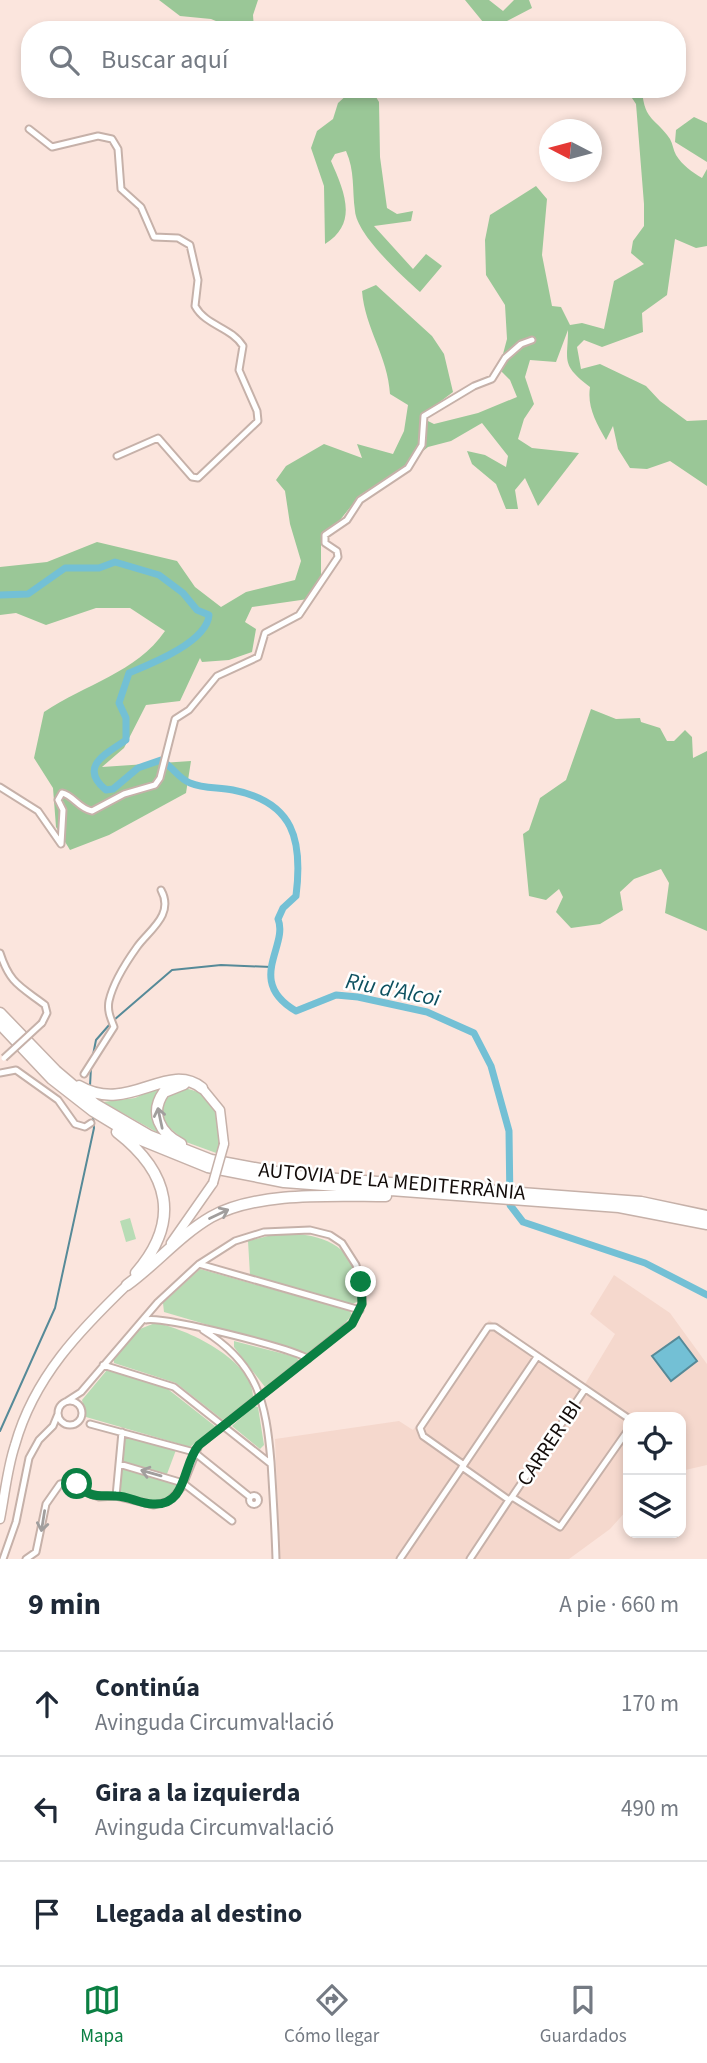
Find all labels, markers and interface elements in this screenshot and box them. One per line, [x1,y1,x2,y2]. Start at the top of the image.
search box [21,21,686,98]
icon: search [45,41,83,79]
text: Buscar aquí [101,41,228,78]
north arrow [539,119,602,182]
water label: Riu d'Alcoi [343,964,444,1015]
one-way arrow [152,1107,165,1129]
street label: AUTOVIA DE LA MEDITERRÀNIA [257,1154,527,1208]
one-way arrow [208,1207,229,1220]
route end [345,1266,376,1297]
street label: CARRER IBI [509,1394,589,1492]
map controls [623,1412,686,1538]
button: locate [623,1412,686,1475]
one-way arrow [140,1466,162,1479]
route start [61,1468,92,1499]
button: layers [623,1475,686,1538]
one-way arrow [36,1509,49,1532]
text: 9 min [28,1583,101,1626]
text: A pie · 660 m [559,1588,679,1621]
text: Continúa [95,1669,200,1706]
icon: ahead [28,1685,66,1723]
text: 170 m [621,1687,679,1720]
text: Avinguda Circumval·lació [95,1706,334,1739]
text: Gira a la izquierda [95,1774,300,1811]
icon: left [28,1790,66,1828]
text: 490 m [621,1792,679,1825]
text: Avinguda Circumval·lació [95,1811,334,1844]
icon: arrive [28,1895,66,1933]
text: Llegada al destino [95,1895,302,1932]
tab: Mapa [80,1981,123,2050]
tab: Cómo llegar [284,1981,379,2050]
tab: Guardados [540,1981,627,2050]

